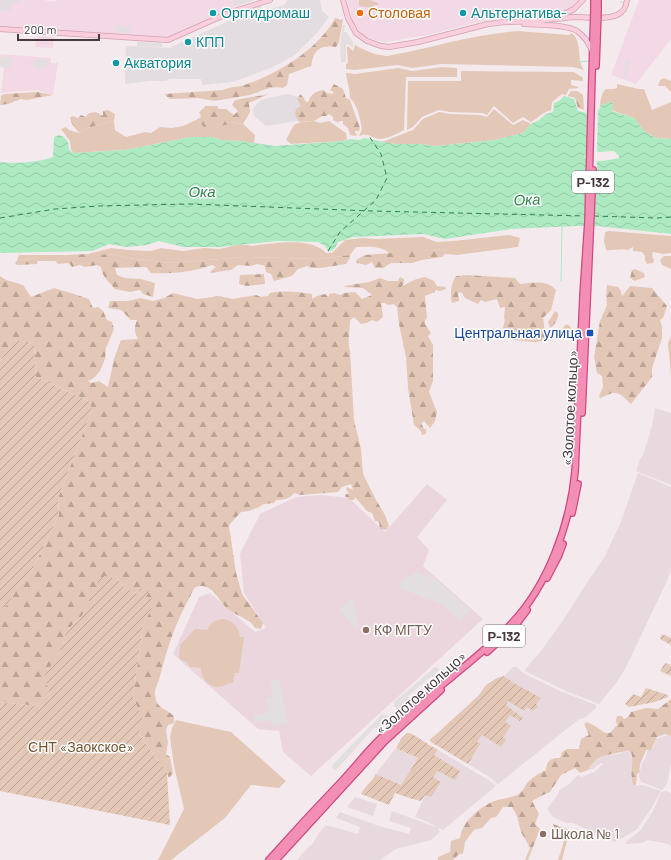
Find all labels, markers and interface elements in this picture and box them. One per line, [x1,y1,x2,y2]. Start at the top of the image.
place label: Орггидромаш [221,4,310,21]
place label: Столовая [368,4,431,21]
place label: Альтернатива- [471,4,567,21]
marker: Орггидромаш [208,8,218,18]
marker: Столовая [355,8,365,18]
marker: Альтернатива- [458,8,468,18]
scale bar [18,16,99,42]
text: 200 m [24,22,56,36]
place label: КПП [196,33,224,50]
marker: КПП [183,37,193,47]
place label: Акватория [124,54,191,71]
marker: Акватория [111,58,121,68]
road number: Р-132 [572,171,614,193]
water label: Ока [188,182,216,200]
water label: Ока [513,190,541,208]
place label: Центральная улица [454,324,582,341]
marker: Центральная улица [585,328,595,338]
street label: «Золотое кольцо» [558,349,581,467]
place label: КФ МГТУ [374,621,432,638]
marker: КФ МГТУ [361,625,371,635]
road number: Р-132 [483,625,525,647]
street label: «Золотое кольцо» [372,647,470,738]
park label: СНТ «Заокское» [28,738,134,755]
place label: Школа № 1 [551,825,619,842]
marker: Школа № 1 [538,829,548,839]

